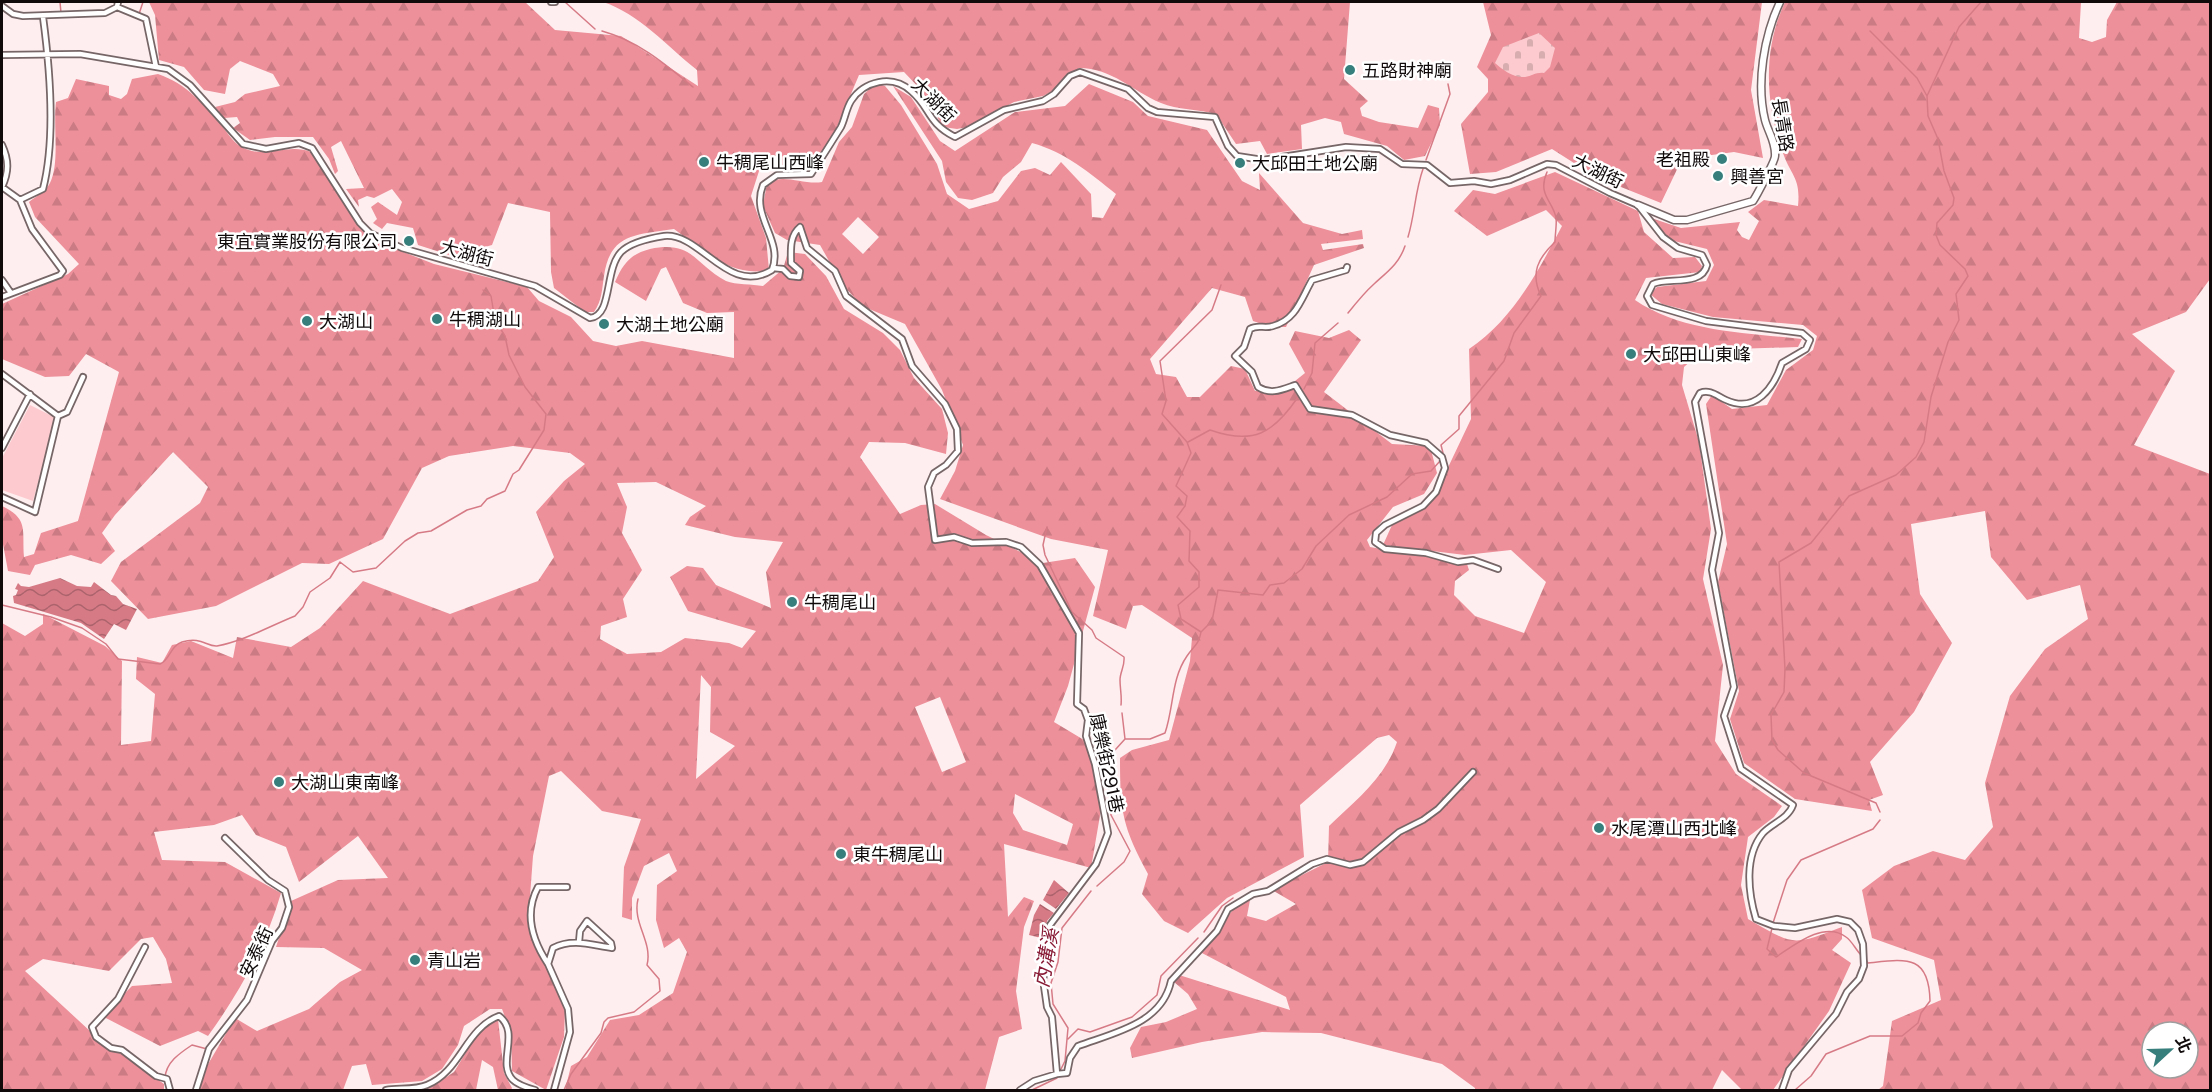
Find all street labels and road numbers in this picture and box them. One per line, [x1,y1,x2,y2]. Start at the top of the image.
street label: 大湖街 [907,73,961,127]
street label: 長青路 [1768,97,1798,153]
street label: 大湖街 [1569,150,1627,192]
street label: 大湖街 [438,236,496,270]
street label: 康樂街291巷 [1086,711,1128,815]
street label: 安泰街 [235,923,277,981]

